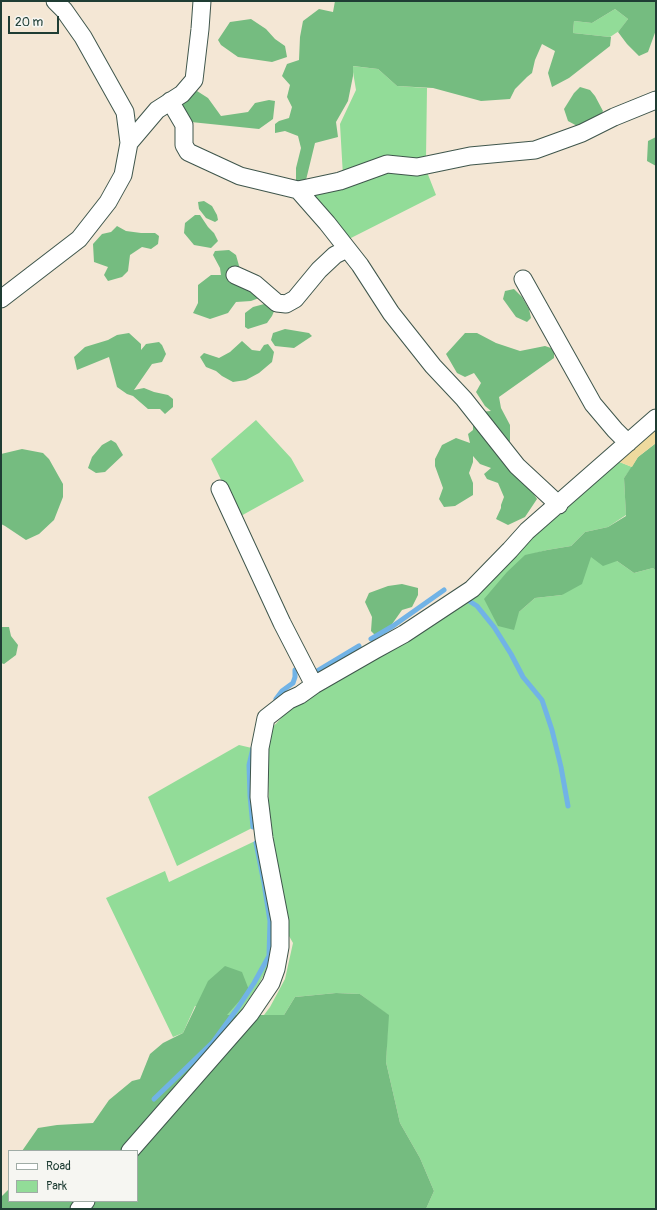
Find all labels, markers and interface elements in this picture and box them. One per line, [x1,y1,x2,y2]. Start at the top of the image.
scale bar [10,8,61,34]
text: 20 m [15,15,43,30]
legend [8,1150,138,1202]
text: Road [46,1159,71,1174]
text: Park [46,1179,67,1194]

